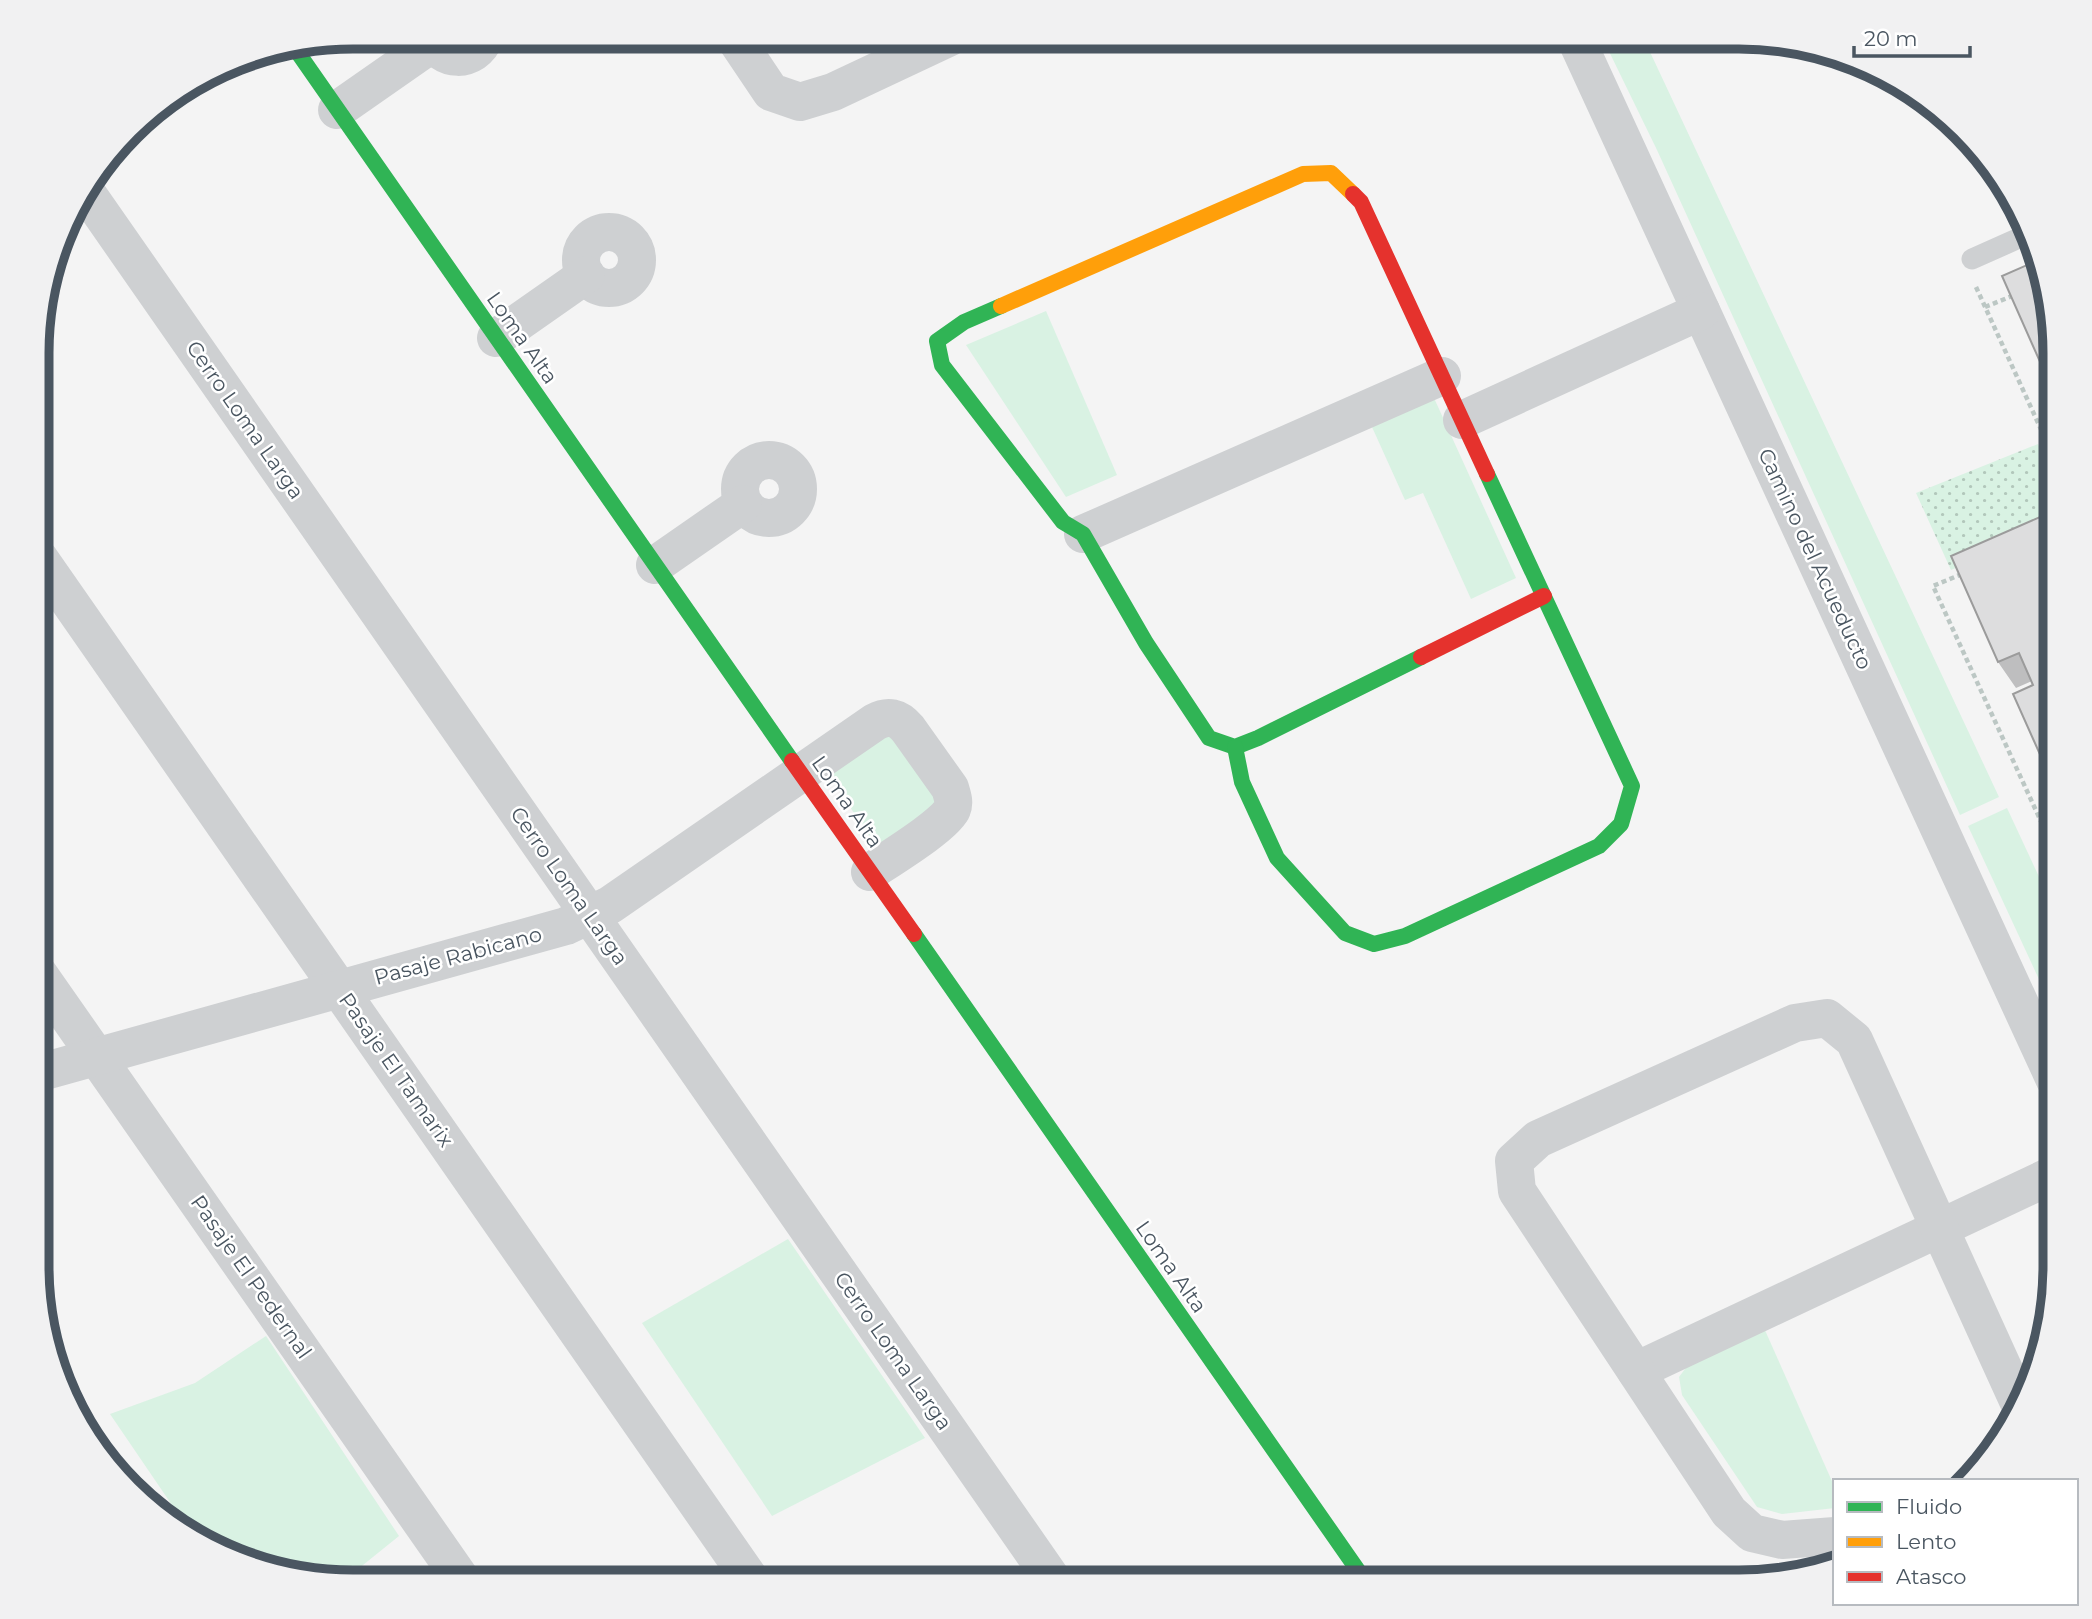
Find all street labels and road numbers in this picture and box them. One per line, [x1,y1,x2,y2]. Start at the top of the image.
street label: Loma Alta [482,287,563,389]
street label: Cerro Loma Larga [181,336,309,504]
street label: Camino del Acueducto [1753,444,1878,673]
street label: Loma Alta [807,751,888,853]
street label: Cerro Loma Larga [505,802,633,970]
street label: Pasaje Rabicano [371,921,544,990]
street label: Pasaje El Tamarix [334,988,459,1152]
street label: Pasaje El Pedernal [186,1190,317,1363]
street label: Loma Alta [1131,1216,1212,1318]
street label: Cerro Loma Larga [829,1267,957,1435]

